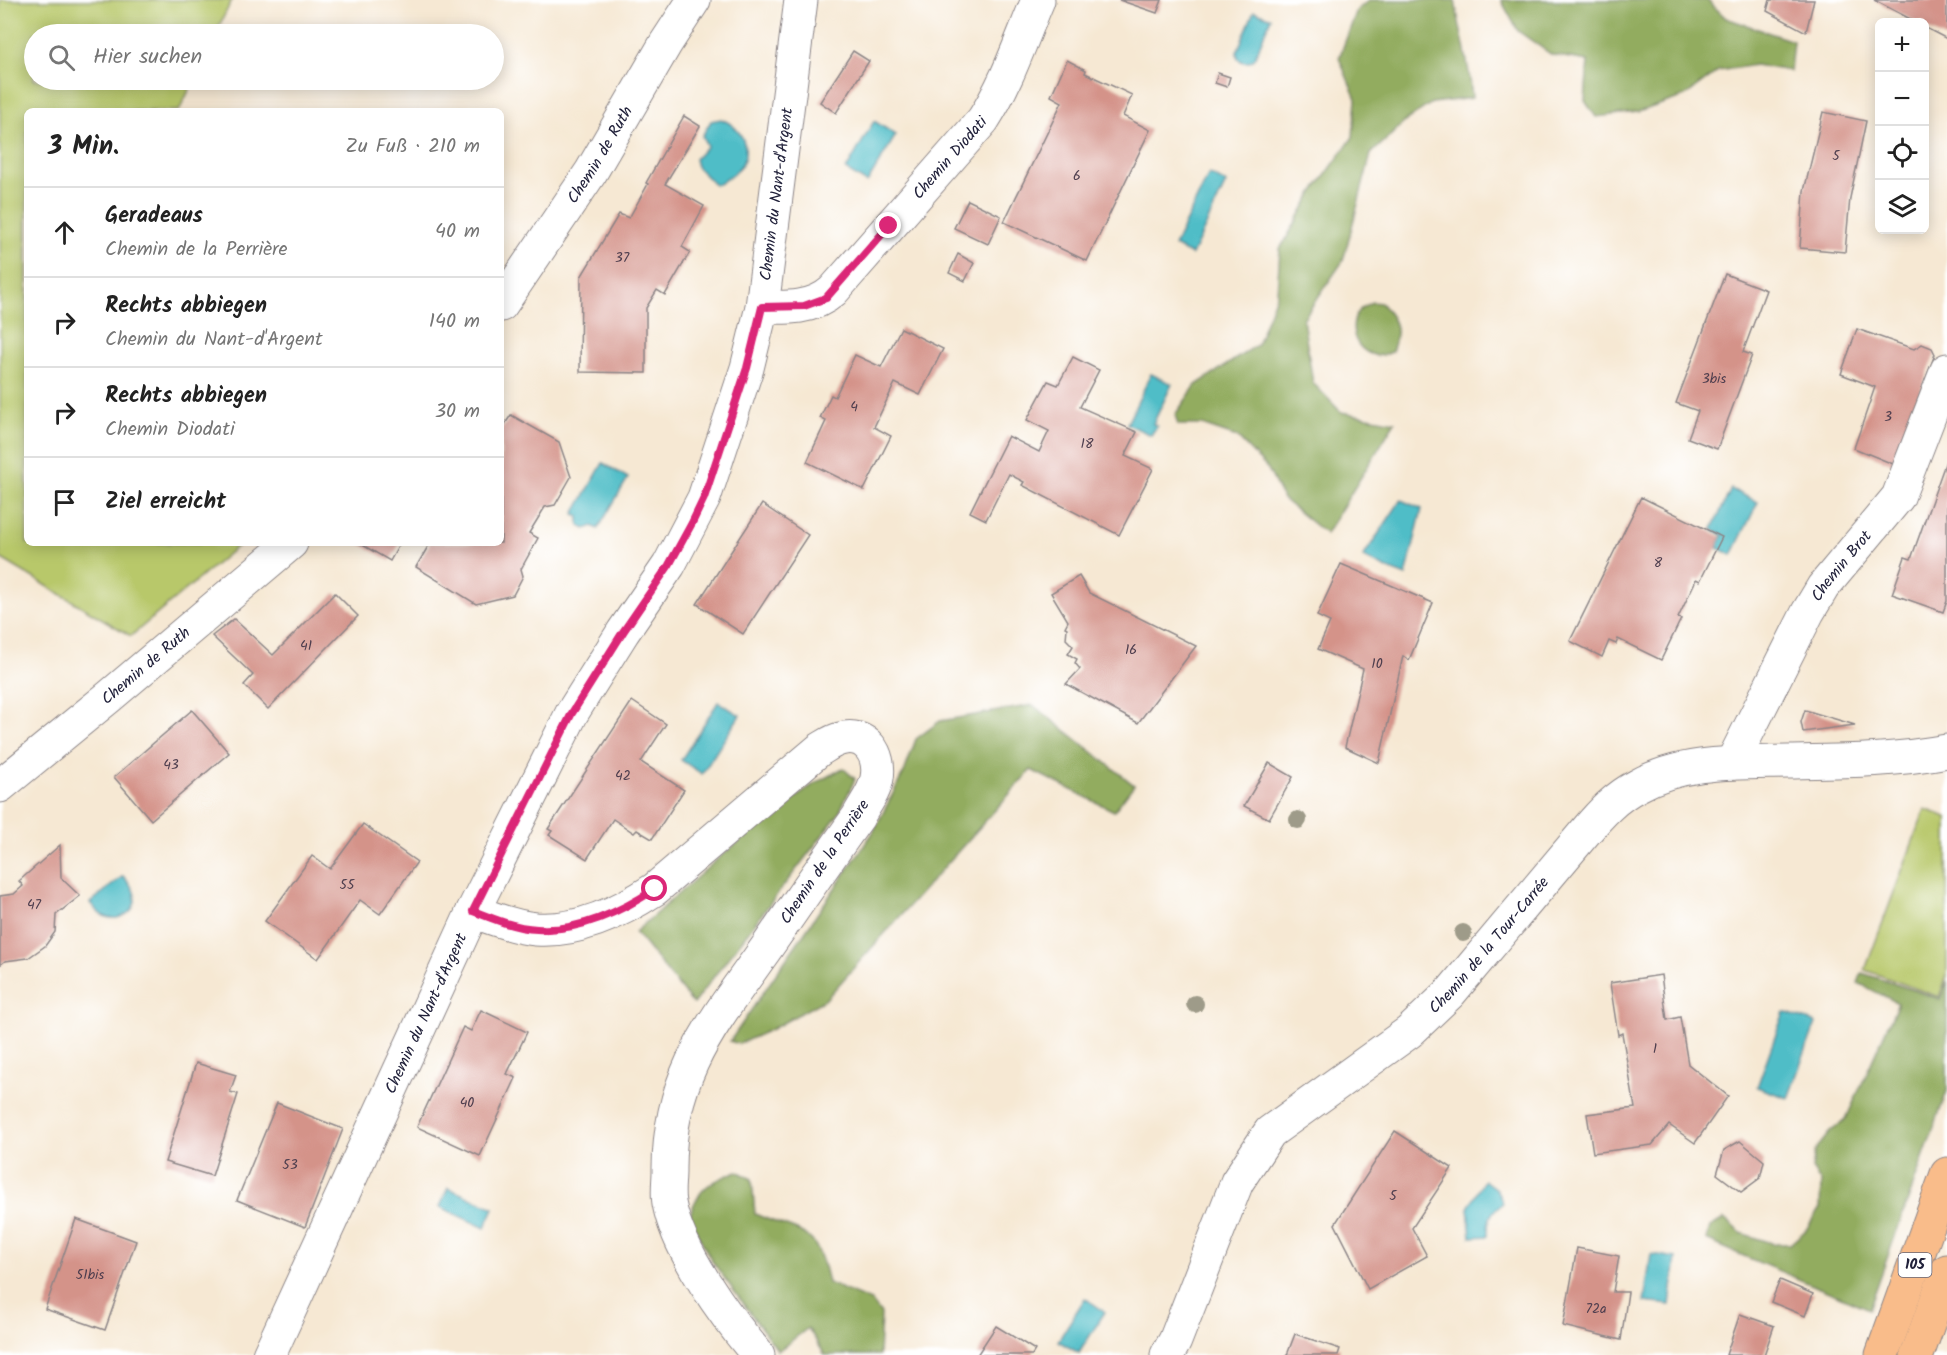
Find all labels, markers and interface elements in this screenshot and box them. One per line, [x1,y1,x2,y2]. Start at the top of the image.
map controls [1875,18,1929,234]
button: + [1875,18,1929,72]
search box [24,24,504,90]
text: Hier suchen [93,40,202,75]
icon: search [45,41,78,74]
button: − [1875,72,1929,126]
street label: Chemin de Ruth [561,101,639,209]
street label: Chemin du Nant-d'Argent [753,105,800,282]
street label: Chemin Diodati [906,110,994,205]
text: 3 Min. [48,126,119,168]
button: locate [1875,126,1929,180]
text: Zu Fuß · 210 m [346,131,480,163]
house number: 5 [1832,145,1841,167]
house number: 6 [1073,165,1081,187]
button: layers [1875,180,1929,234]
text: Geradeaus [105,199,203,234]
route end [875,212,901,238]
icon: ahead [48,216,81,249]
text: 40 m [435,216,480,248]
text: Chemin de la Perrière [105,234,288,266]
house number: 37 [615,247,630,269]
text: Rechts abbiegen [105,289,267,324]
icon: right [48,306,81,339]
text: 140 m [429,306,480,338]
text: Chemin du Nant-d'Argent [105,324,323,356]
house number: 3bis [1702,368,1726,390]
text: Rechts abbiegen [105,379,267,414]
icon: right [48,396,81,429]
text: 30 m [435,396,480,428]
house number: 4 [850,396,858,418]
house number: 3 [1884,406,1892,428]
text: Chemin Diodati [105,414,235,446]
house number: 18 [1081,433,1094,455]
text: Ziel erreicht [105,485,226,520]
icon: arrive [48,486,81,519]
street label: Chemin Brot [1805,524,1878,606]
house number: 8 [1654,552,1663,574]
street label: Chemin de Ruth [96,621,196,711]
house number: 41 [300,635,312,657]
house number: 16 [1125,639,1137,661]
house number: 10 [1371,653,1383,675]
house number: 43 [163,754,179,776]
house number: 42 [615,765,631,787]
street label: Chemin de la Perrière [774,794,876,930]
street label: Chemin de la Tour-Carrée [1423,871,1555,1020]
house number: 55 [339,874,356,896]
route start [641,875,667,901]
house number: 47 [27,894,42,916]
street label: Chemin du Nant-d'Argent [378,928,474,1098]
house number: 1 [1653,1038,1657,1060]
house number: 40 [460,1092,474,1114]
house number: 53 [282,1154,298,1176]
house number: 5 [1389,1185,1398,1207]
road number: 105 [1898,1253,1932,1277]
house number: 51bis [76,1264,104,1286]
house number: 72a [1585,1298,1607,1320]

